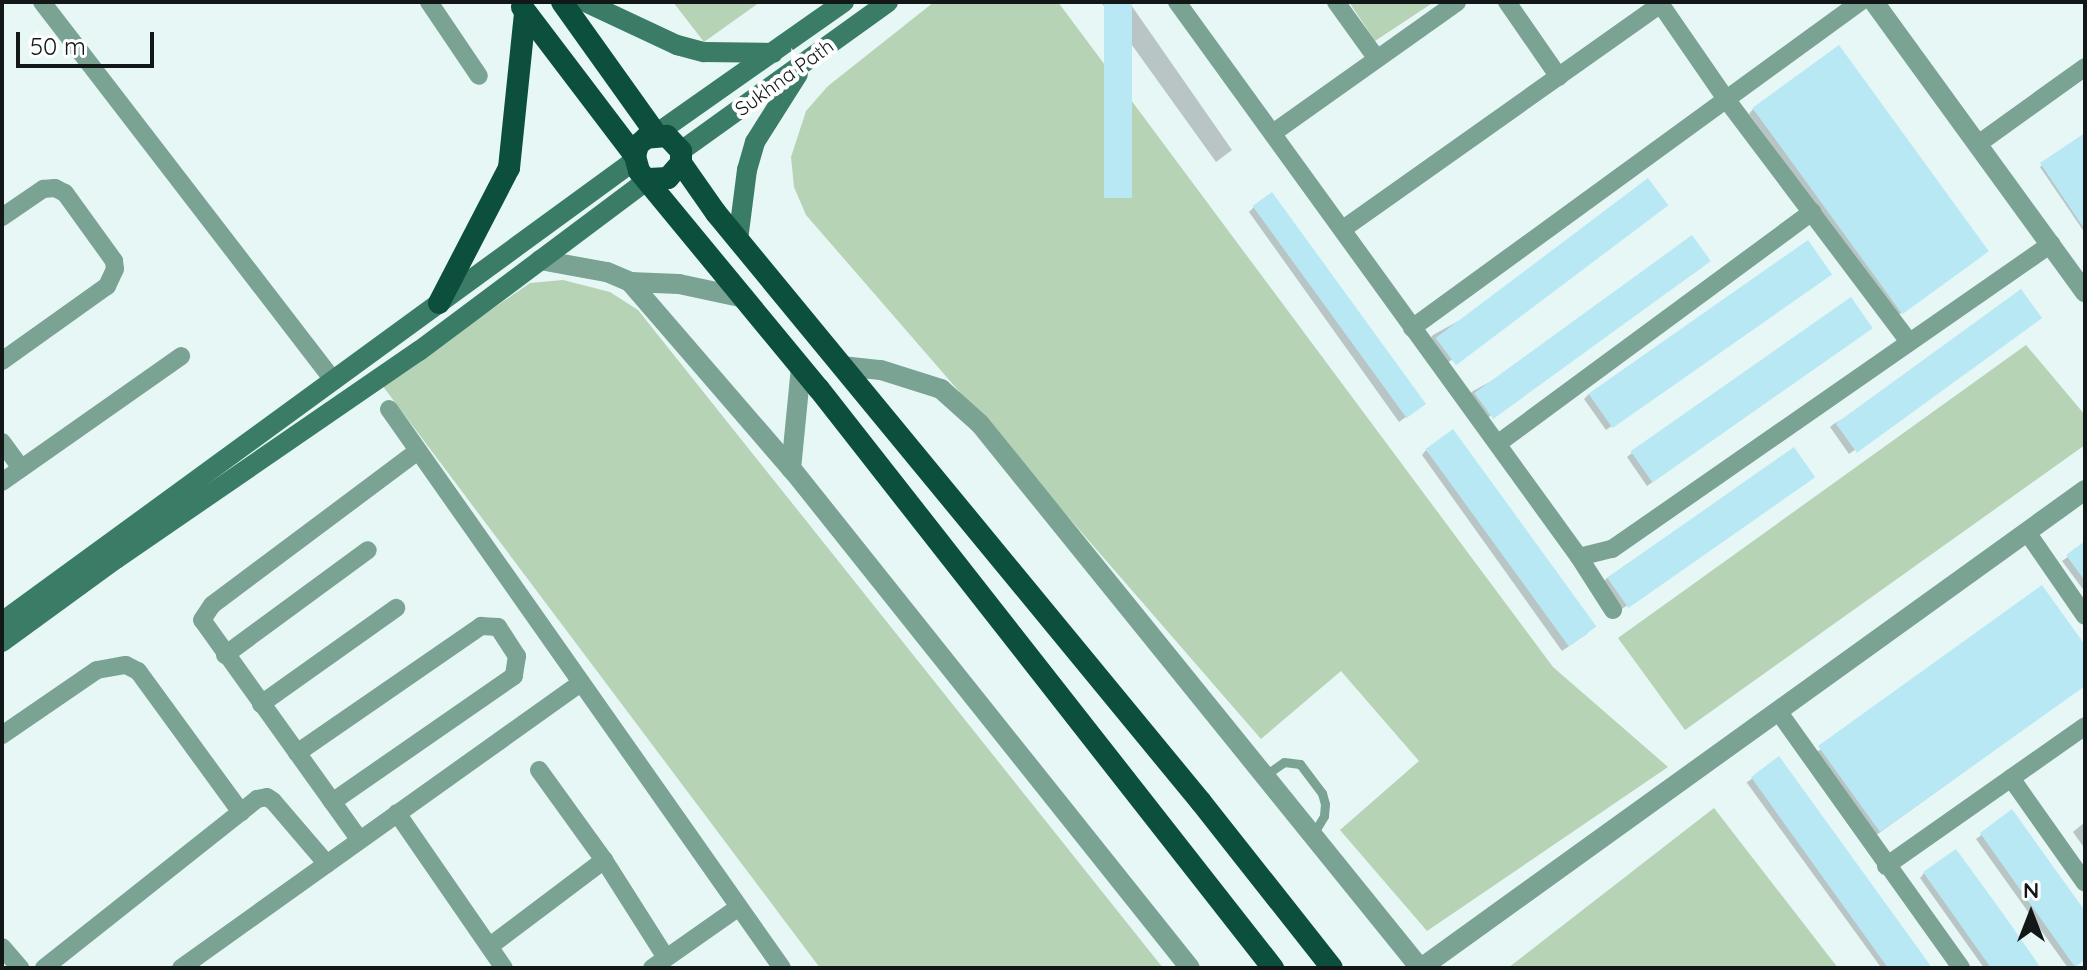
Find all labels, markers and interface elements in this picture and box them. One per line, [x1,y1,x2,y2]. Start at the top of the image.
scale bar [20,16,158,66]
text: 50 m [30,31,86,61]
street label: Sukhna Path [730,33,838,121]
north arrow [1991,874,2071,954]
text: N [2023,876,2039,904]

